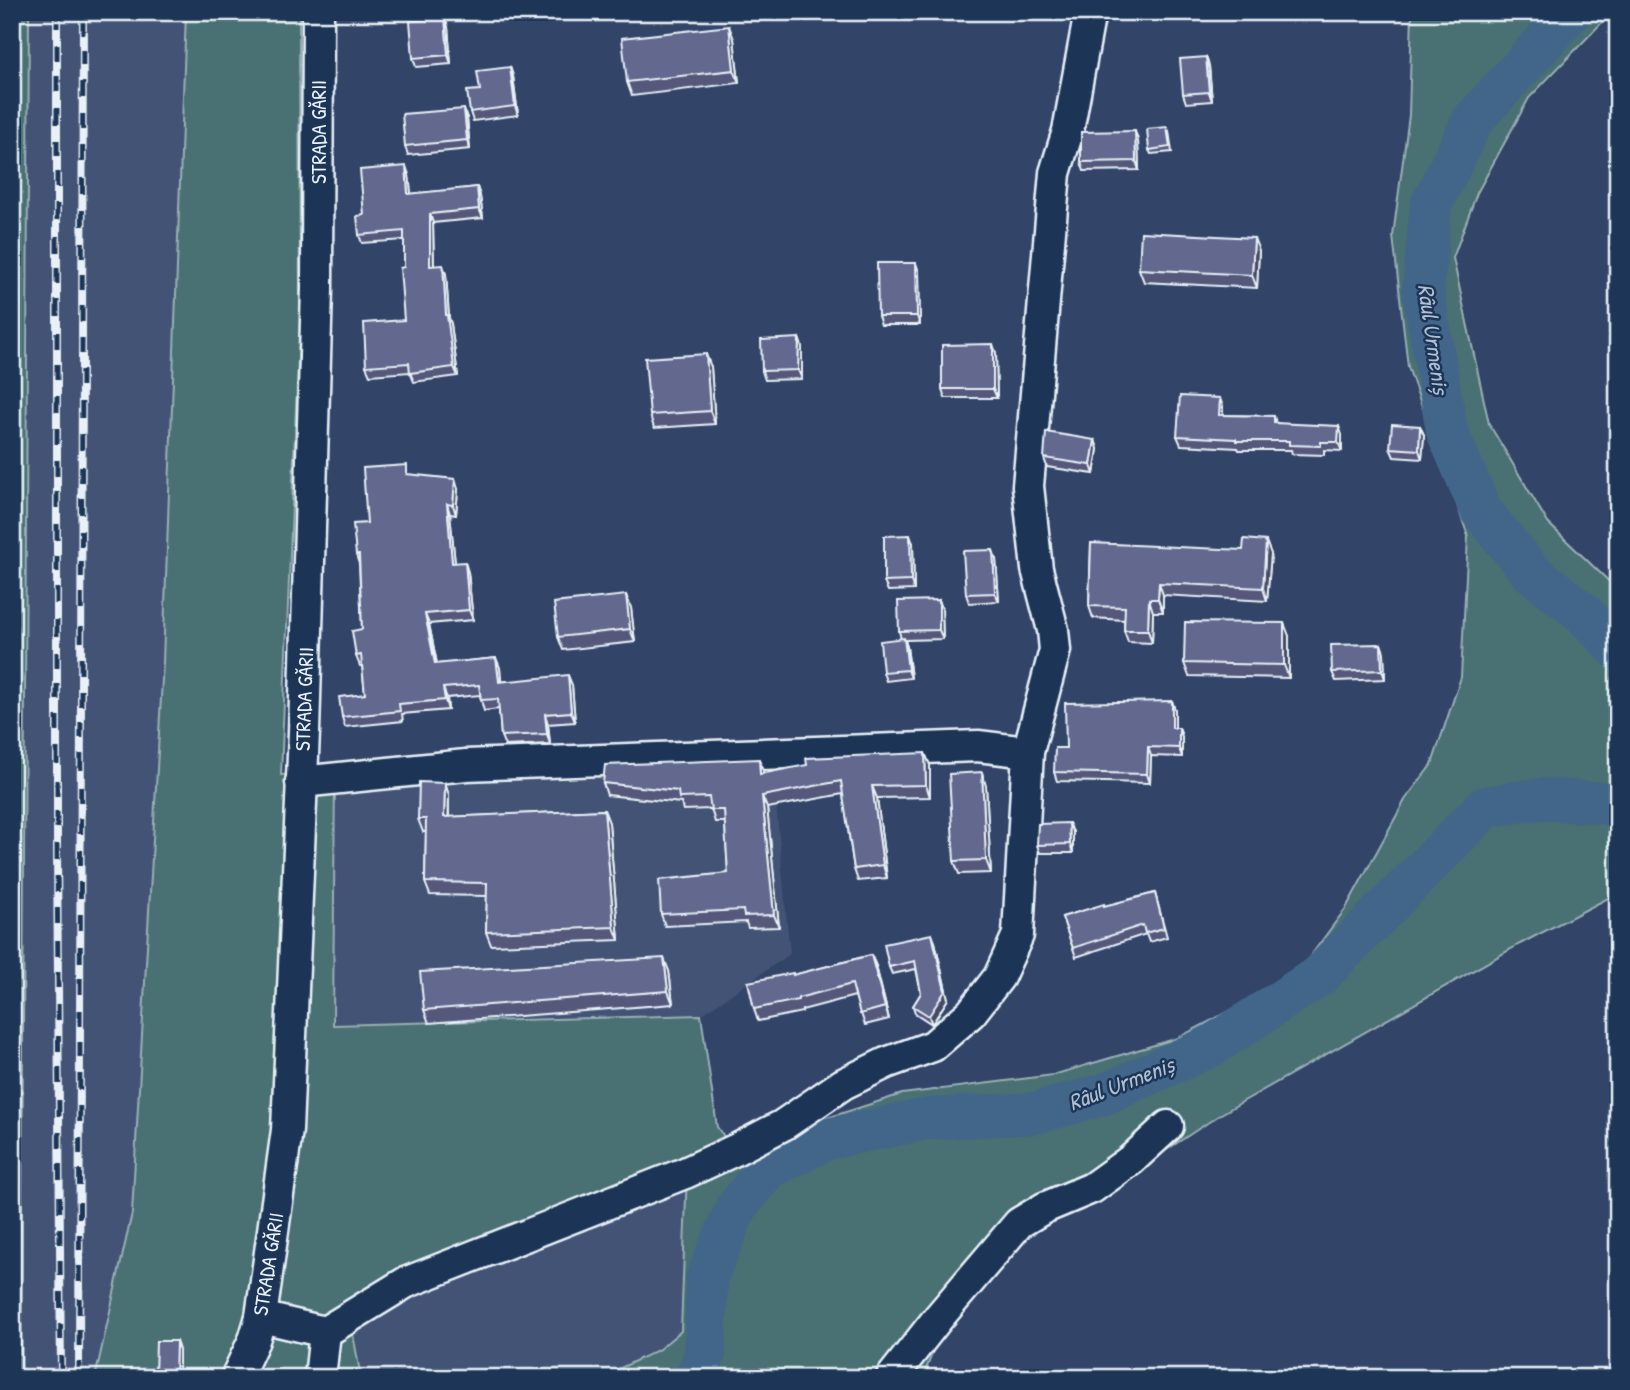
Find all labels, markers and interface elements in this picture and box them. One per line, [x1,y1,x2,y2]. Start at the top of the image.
street label: STRADA GĂRII [304,80,333,184]
water label: Râul Urmeniș [1411,282,1457,398]
street label: STRADA GĂRII [288,647,320,751]
water label: Râul Urmeniș [1064,1048,1180,1117]
street label: STRADA GĂRII [246,1210,290,1318]

